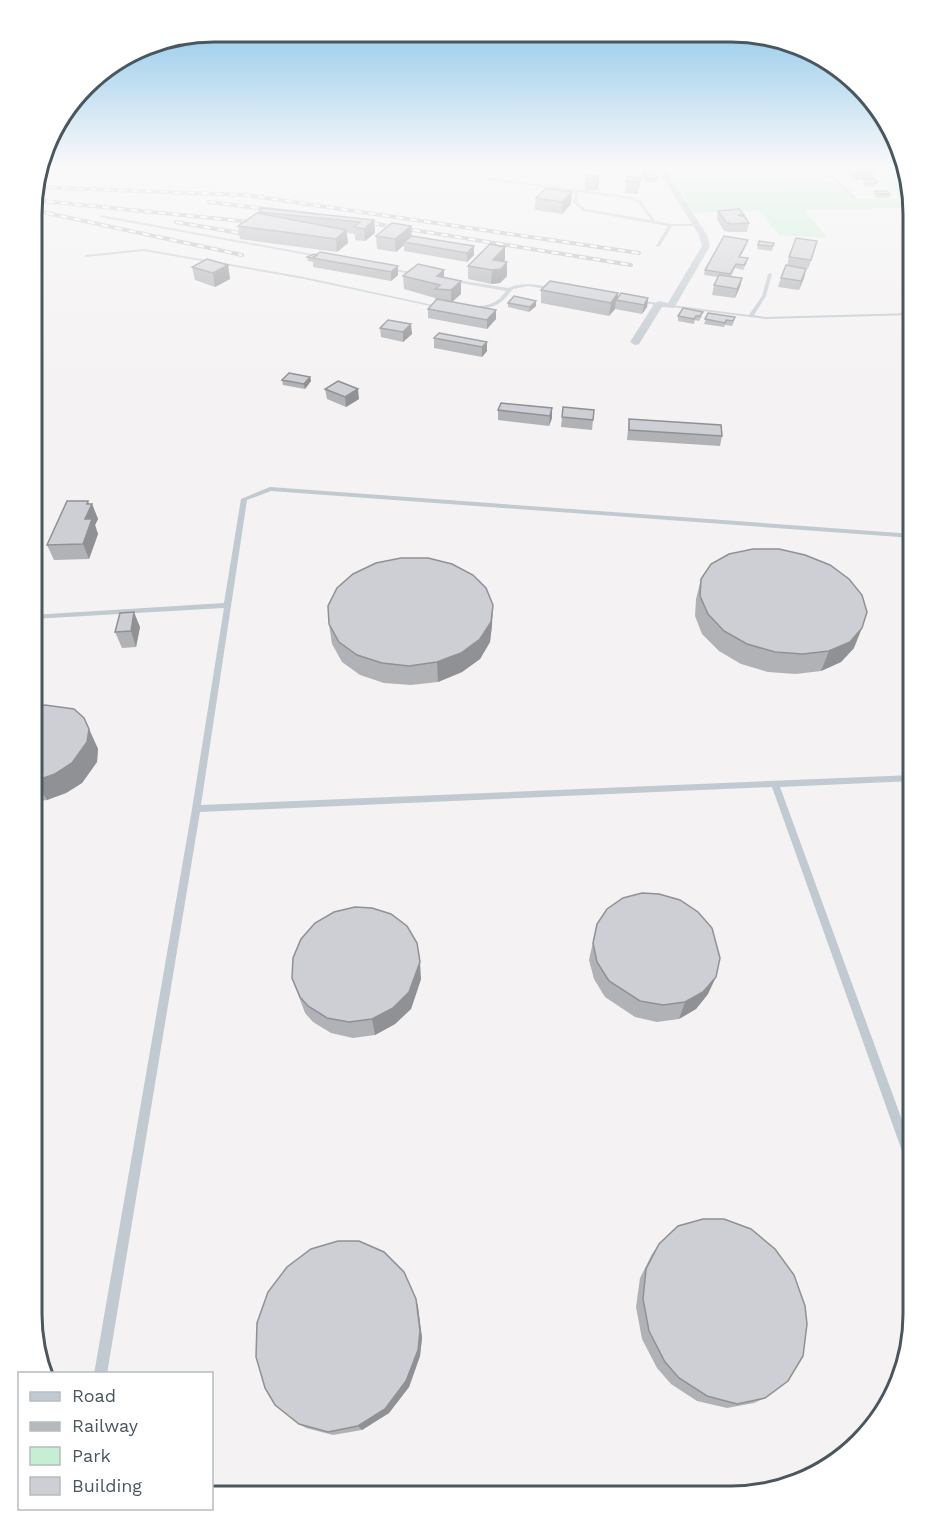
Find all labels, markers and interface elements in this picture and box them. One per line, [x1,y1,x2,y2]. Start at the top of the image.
legend [18,1372,213,1510]
text: Road [72,1385,116,1406]
text: Railway [72,1415,139,1436]
text: Park [72,1445,111,1466]
text: Building [72,1475,142,1496]

